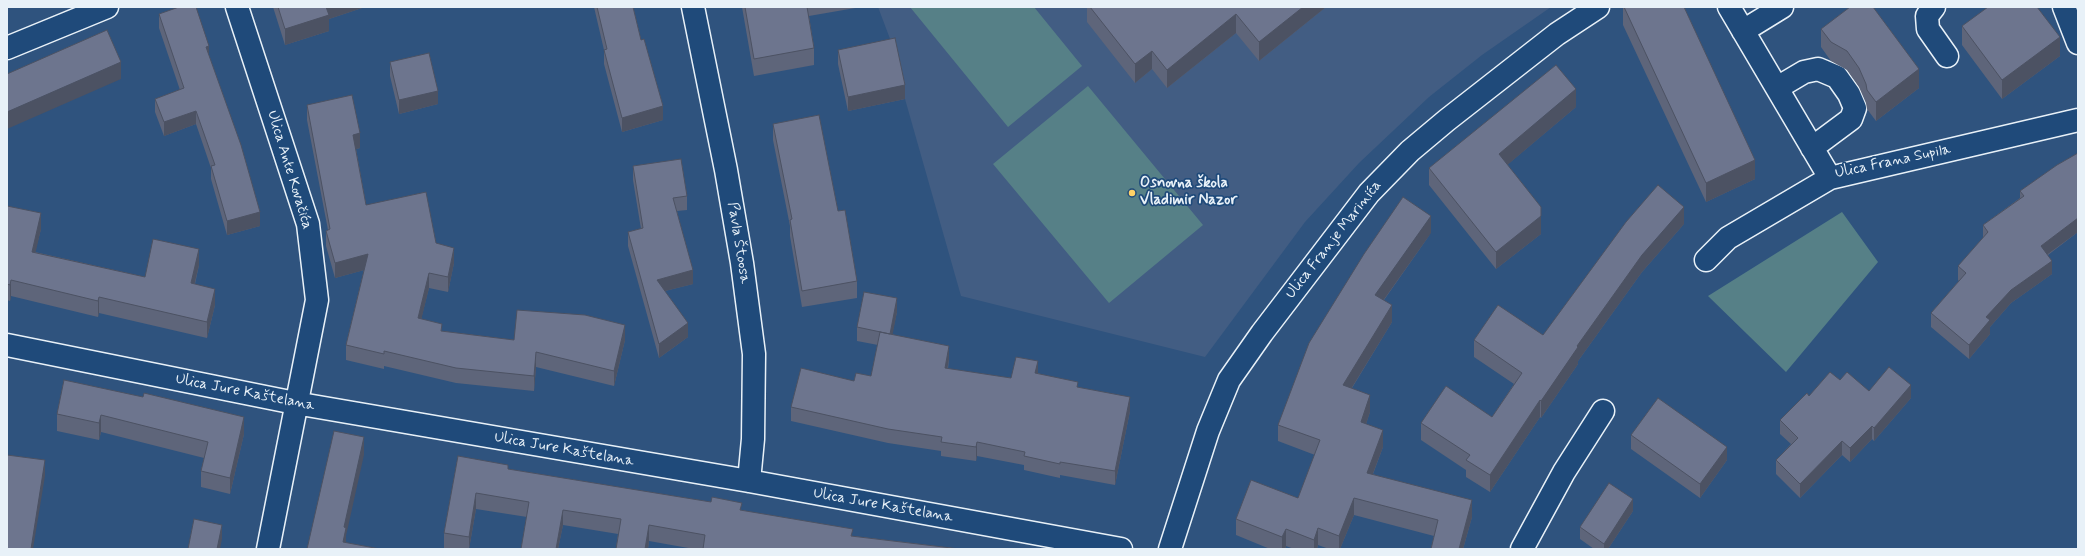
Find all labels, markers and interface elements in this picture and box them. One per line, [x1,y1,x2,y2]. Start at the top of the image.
street label: Ulica Ante Kovačića [262,108,316,232]
street label: Ulica Frana Supila [1833,141,1953,183]
place label: Osnovna škola Vladimir Nazor [1140,175,1237,210]
street label: Ulica Franje Marinića [1282,177,1386,303]
marker: Osnovna škola Vladimir Nazor [1127,188,1137,198]
street label: Pavla Štoosa [723,201,753,285]
street label: Ulica Jure Kaštelana [174,371,316,415]
street label: Ulica Jure Kaštelana [493,429,635,471]
street label: Ulica Jure Kaštelana [812,485,954,527]

